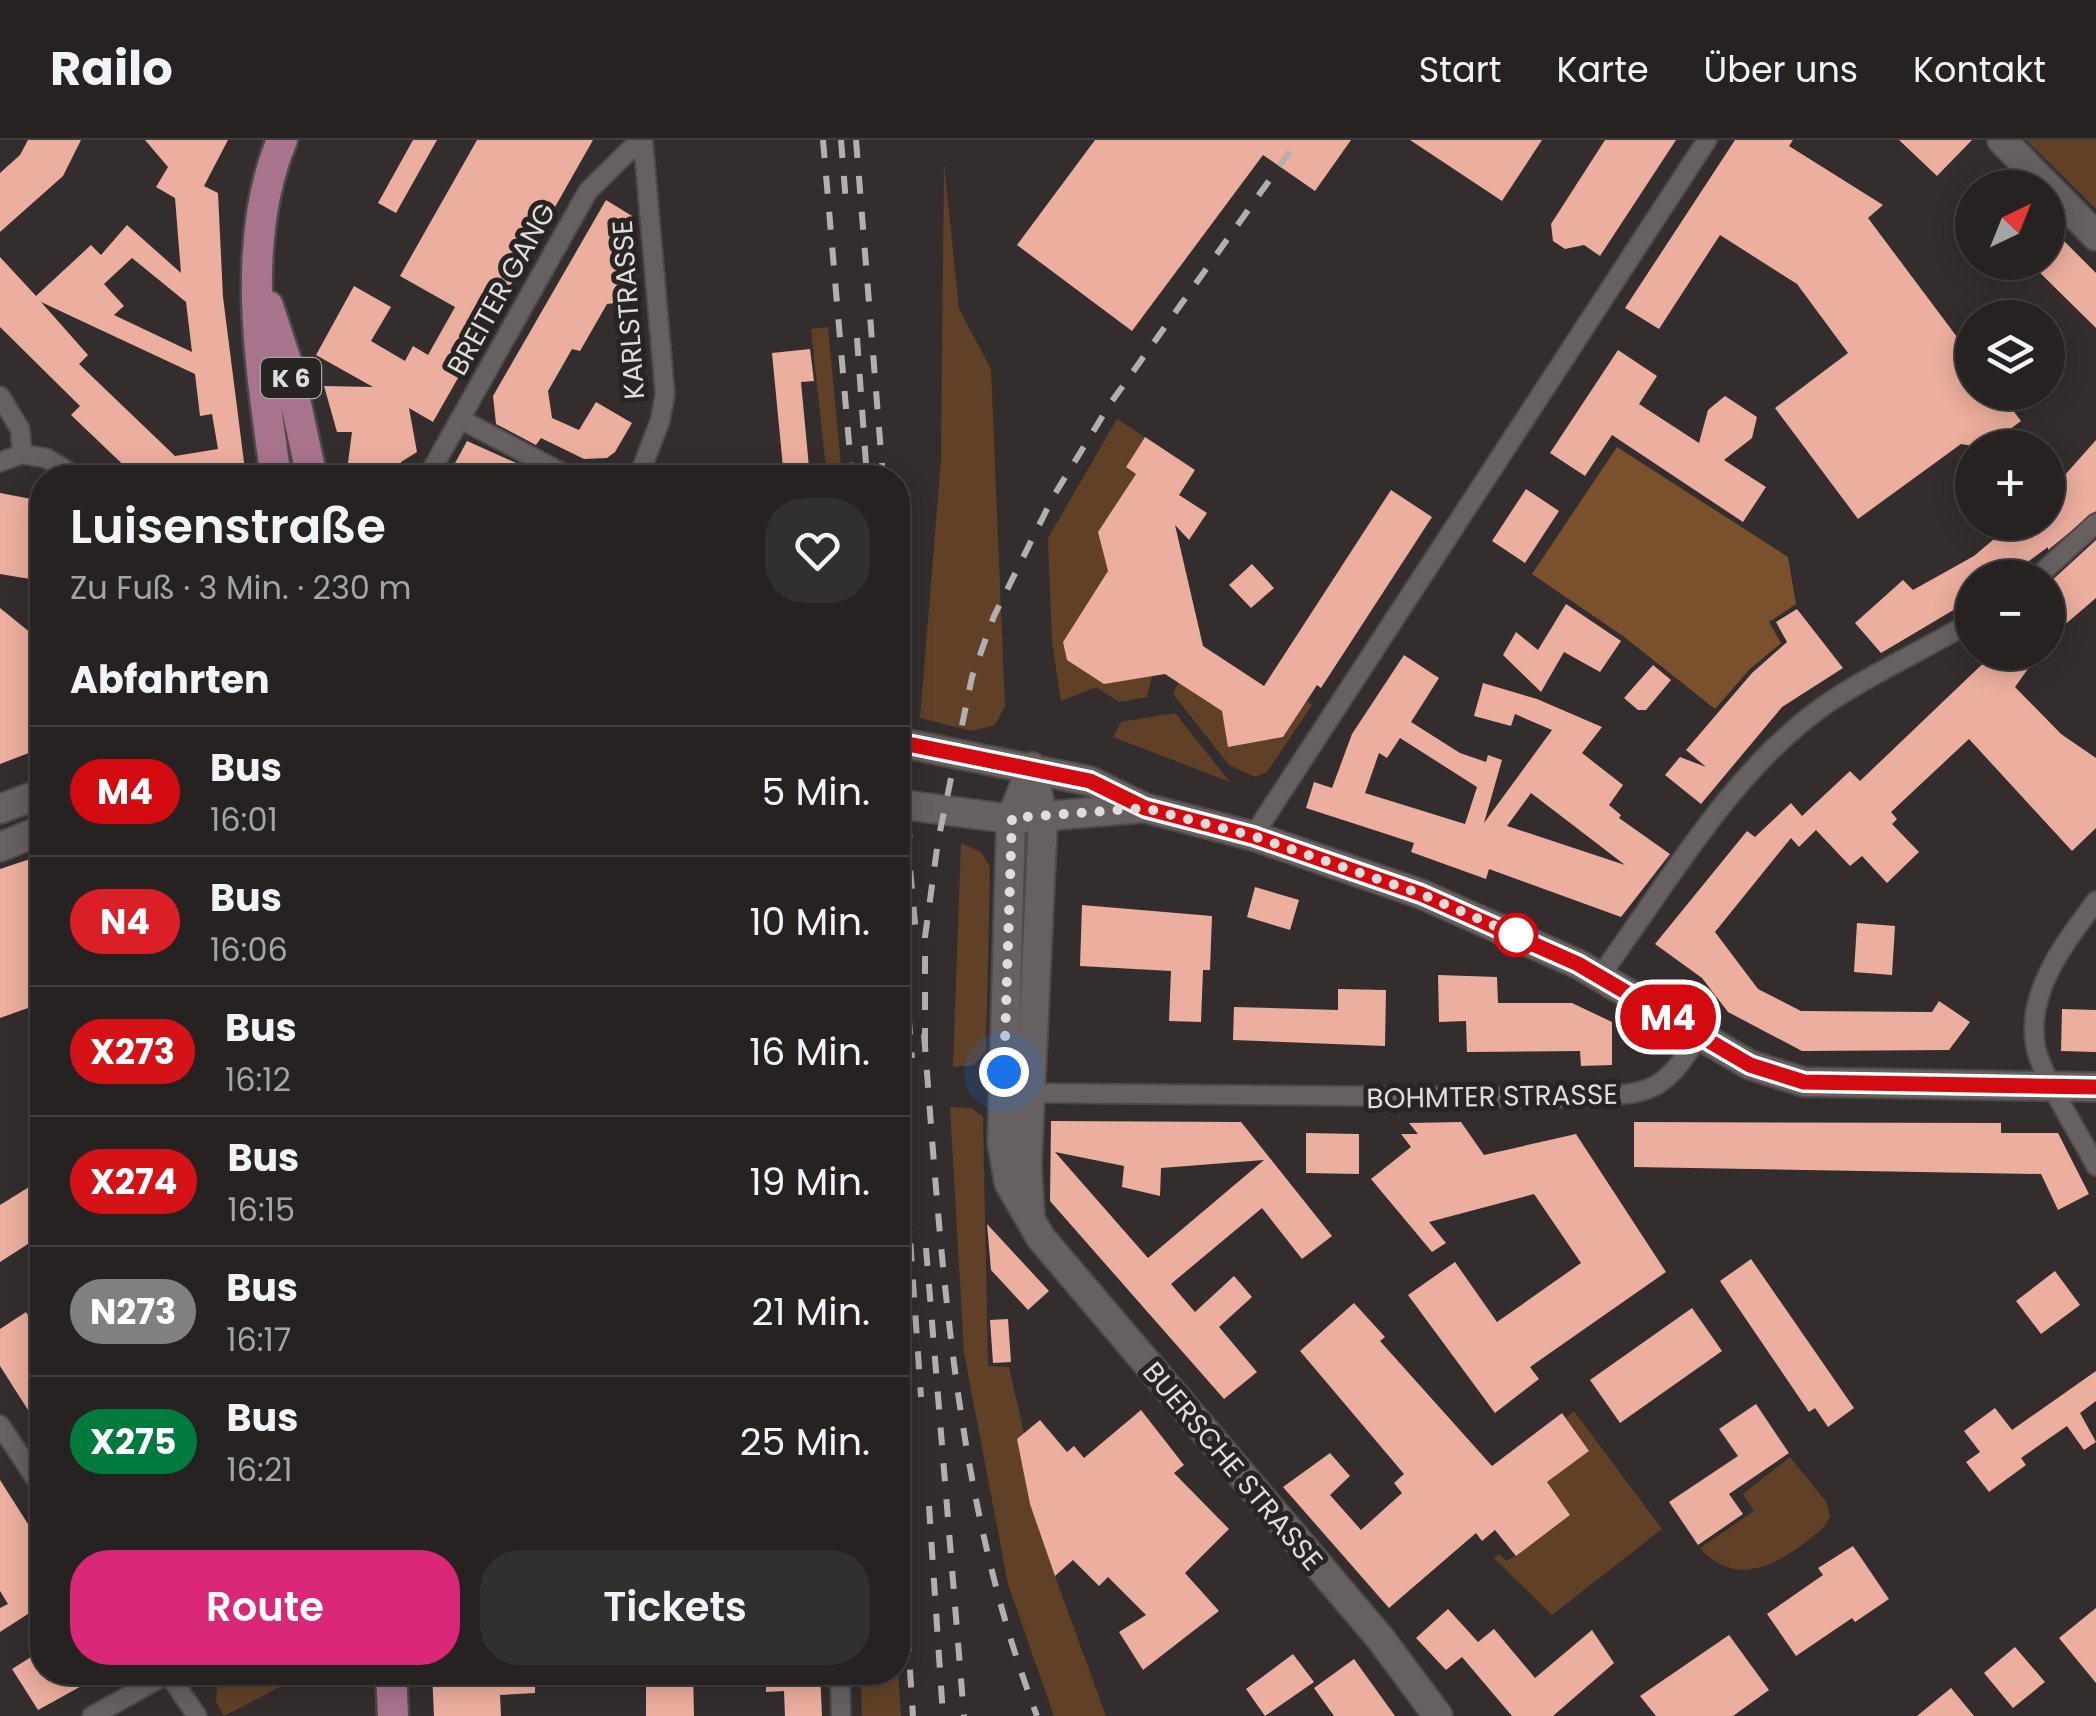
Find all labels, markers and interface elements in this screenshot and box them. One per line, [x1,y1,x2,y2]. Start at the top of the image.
text: Railo [50,35,173,102]
text: Start [1419,45,1501,94]
text: Karte [1556,45,1649,94]
text: Über uns [1704,45,1858,94]
text: Kontakt [1913,45,2046,94]
north arrow [1955,170,2065,280]
map controls [1955,170,2065,670]
street label: BREITER GANG [438,196,565,382]
street label: KARLSTRASSE [603,219,654,401]
button: layers [1955,300,2065,410]
road number: K 6 [261,358,321,398]
button: + [1955,430,2065,540]
text: Luisenstraße [70,493,386,560]
button: heart [765,498,870,603]
button: − [1955,560,2065,670]
text: Zu Fuß · 3 Min. · 230 m [70,565,411,610]
text: Abfahrten [70,653,270,706]
text: Bus [210,741,282,794]
text: 5 Min. [762,765,870,818]
text: M4 [97,767,153,816]
text: 16:01 [210,797,278,842]
text: Bus [210,871,282,924]
text: 10 Min. [749,895,870,948]
text: N4 [100,897,150,946]
unlabelled marker [1495,914,1537,956]
text: 16:06 [210,927,288,972]
line badge: M4 [1623,984,1713,1050]
text: M4 [1640,993,1696,1042]
text: Bus [225,1001,297,1054]
text: 16 Min. [749,1025,870,1078]
text: X273 [90,1027,175,1076]
your location [979,1047,1029,1097]
text: 16:12 [225,1057,291,1102]
street label: BOHMTER STRASSE [1366,1075,1618,1118]
text: Bus [227,1131,299,1184]
text: 19 Min. [749,1155,870,1208]
text: X274 [90,1157,177,1206]
text: 16:15 [227,1187,295,1232]
text: Bus [226,1261,298,1314]
text: 21 Min. [751,1285,870,1338]
text: N273 [90,1287,176,1336]
text: 16:17 [226,1317,291,1362]
street label: BUERSCHE STRASSE [1134,1354,1332,1579]
text: Bus [227,1391,298,1444]
text: 25 Min. [740,1415,870,1468]
text: X275 [90,1417,177,1466]
text: 16:21 [227,1447,293,1492]
button: Route [70,1550,460,1665]
button: Tickets [480,1550,870,1665]

